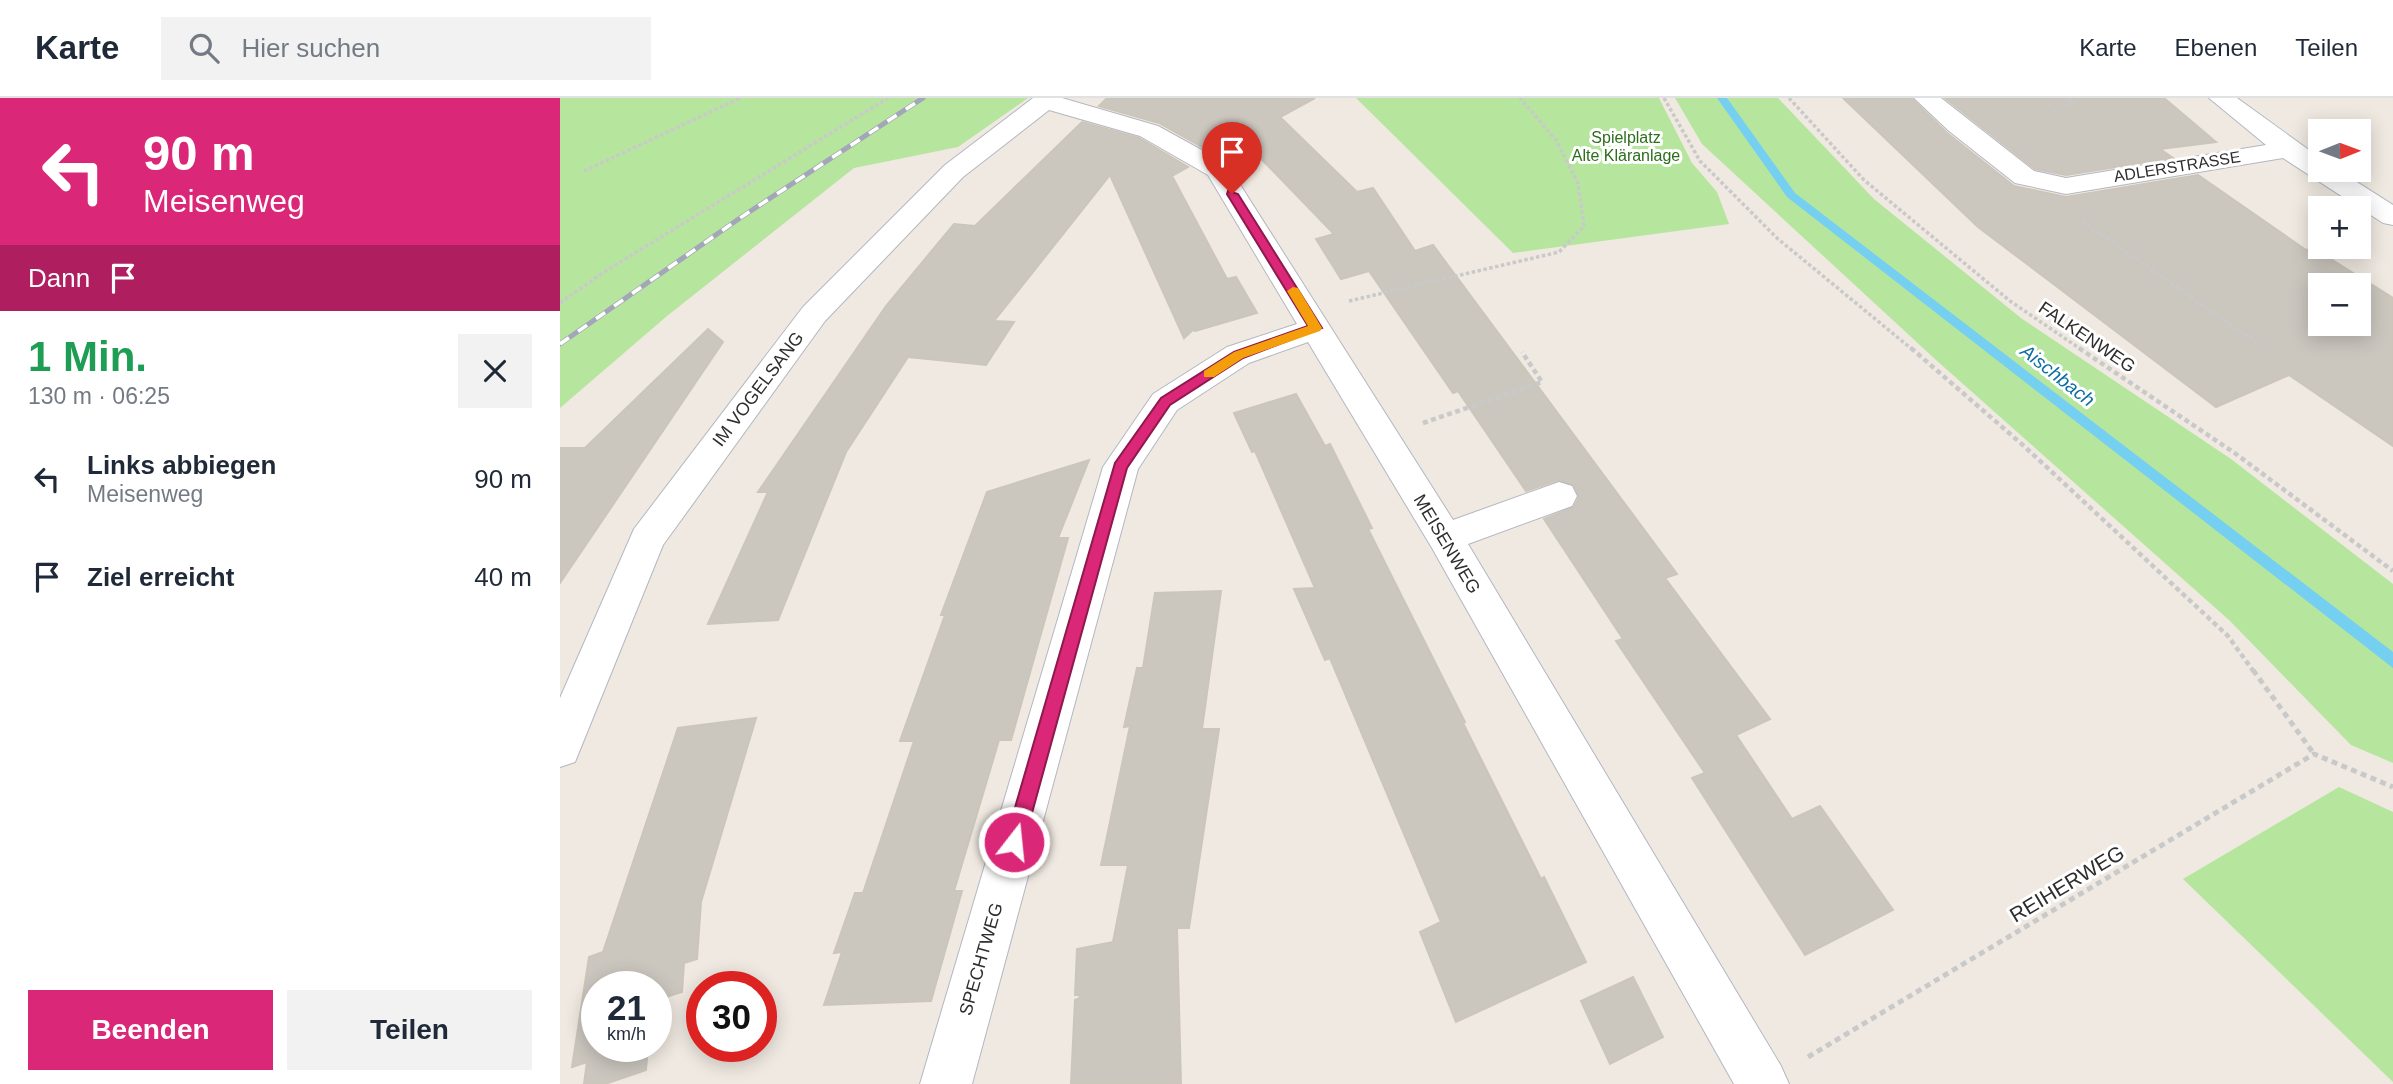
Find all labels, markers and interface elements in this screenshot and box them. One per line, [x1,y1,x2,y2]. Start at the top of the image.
search box [161,17,651,80]
text: Karte [35,29,119,66]
icon: search [185,29,223,67]
text: Hier suchen [241,33,380,63]
text: Karte [2079,34,2137,61]
text: Ebenen [2175,34,2257,61]
text: Teilen [2295,34,2358,61]
north arrow [2308,119,2371,182]
map controls [2308,119,2371,336]
pin [1202,122,1262,194]
icon: left [28,126,119,217]
text: 90 m [143,126,255,180]
park label: Spielplatz Alte Kläranlage [1572,129,1680,164]
icon: arrive [1213,133,1251,171]
street label: ADLERSTRASSE [2113,148,2242,185]
text: Meisenweg [143,183,305,219]
button: + [2308,196,2371,259]
icon: arrive [104,259,142,297]
text: Dann [28,263,90,293]
button: − [2308,273,2371,336]
street label: FALKENWEG [2035,297,2139,377]
street label: IM VOGELSANG [708,328,808,450]
text: 1 Min. [28,333,147,380]
button: close [458,334,532,408]
water label: Aischbach [2016,340,2099,411]
text: 130 m · 06:25 [28,383,170,409]
text: Links abbiegen [87,450,276,480]
icon: left [28,460,66,498]
text: 90 m [474,464,532,494]
text: Meisenweg [87,481,203,507]
street label: MEISENWEG [1410,491,1484,597]
icon: arrive [28,558,66,596]
text: Ziel erreicht [87,562,234,592]
text: 40 m [474,562,532,592]
position arrow [977,805,1051,879]
street label: REIHERWEG [2005,840,2128,927]
street label: SPECHTWEG [955,900,1007,1018]
speed limit sign: 30 [686,971,777,1062]
text: 21 [607,988,646,1027]
button: Beenden [28,990,273,1070]
button: Teilen [287,990,532,1070]
text: km/h [607,1024,646,1044]

